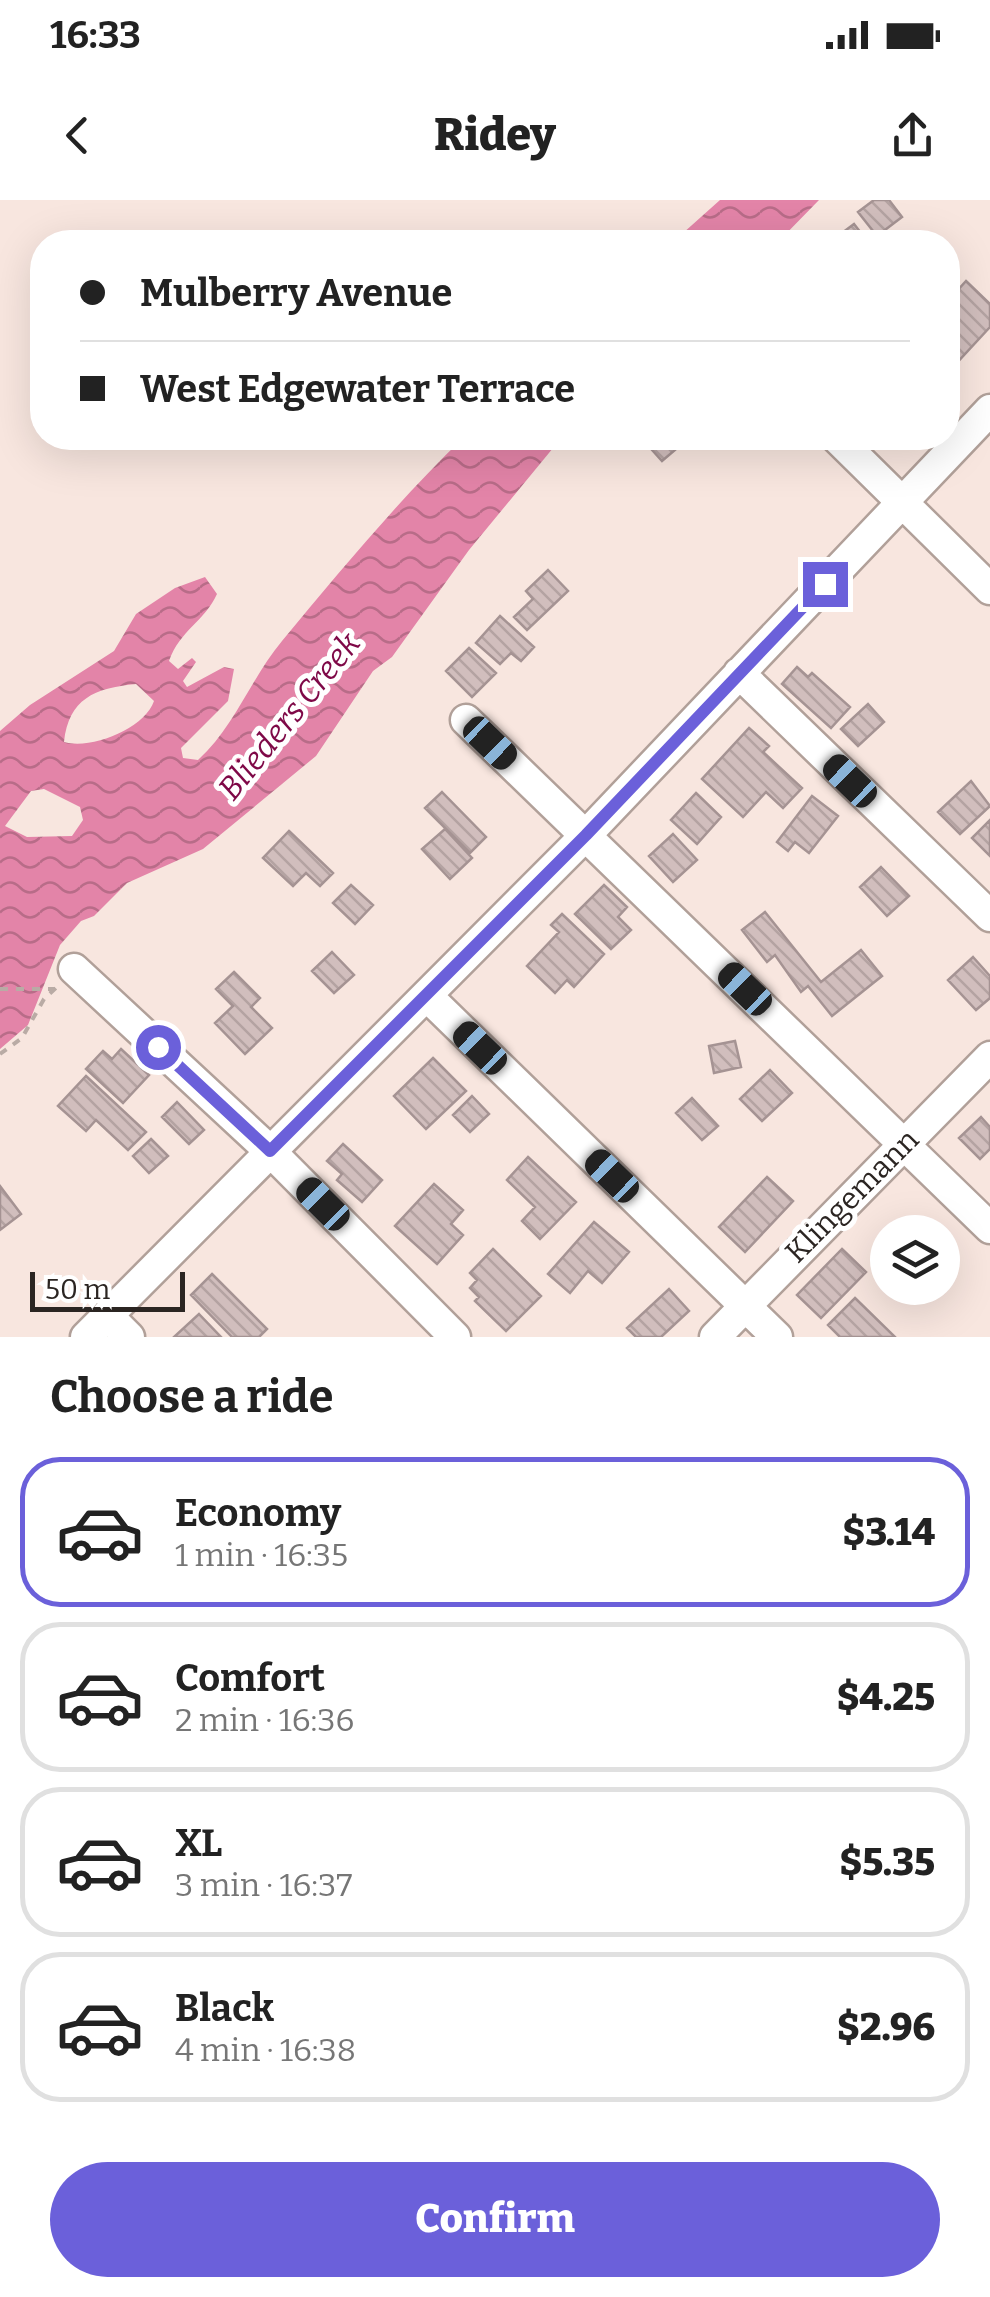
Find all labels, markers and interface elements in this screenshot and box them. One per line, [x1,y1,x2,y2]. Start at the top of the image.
text: 16:33 [50,12,141,58]
icon: back [50,108,105,163]
text: Ridey [434,108,556,162]
icon: share [885,108,940,163]
text: Mulberry Avenue [140,270,452,316]
text: West Edgewater Terrace [140,366,575,412]
route end [803,562,848,607]
water label: Blieders Creek [210,624,368,807]
car [458,711,522,775]
car [818,749,882,813]
car [713,957,777,1021]
car [448,1016,512,1080]
route start [136,1025,181,1070]
street label: Klingemann [778,1122,926,1270]
car [580,1144,644,1208]
car [291,1172,355,1236]
map controls [870,1215,960,1305]
button: layers [870,1215,960,1305]
scale bar [30,1267,185,1312]
text: 50 m [45,1273,110,1306]
text: Choose a ride [50,1370,333,1424]
icon: car [55,1487,145,1577]
text: Economy [175,1490,341,1536]
text: $3.14 [842,1509,935,1555]
text: 1 min · 16:35 [175,1536,348,1574]
icon: car [55,1652,145,1742]
text: Comfort [175,1655,325,1701]
text: $4.25 [837,1674,935,1720]
text: 2 min · 16:36 [175,1701,354,1739]
icon: car [55,1817,145,1907]
text: XL [175,1820,222,1866]
text: $5.35 [839,1839,935,1885]
text: 3 min · 16:37 [175,1866,352,1904]
icon: car [55,1982,145,2072]
text: Black [175,1985,274,2031]
text: $2.96 [837,2004,935,2050]
text: 4 min · 16:38 [175,2031,356,2069]
button: Confirm [50,2162,940,2277]

